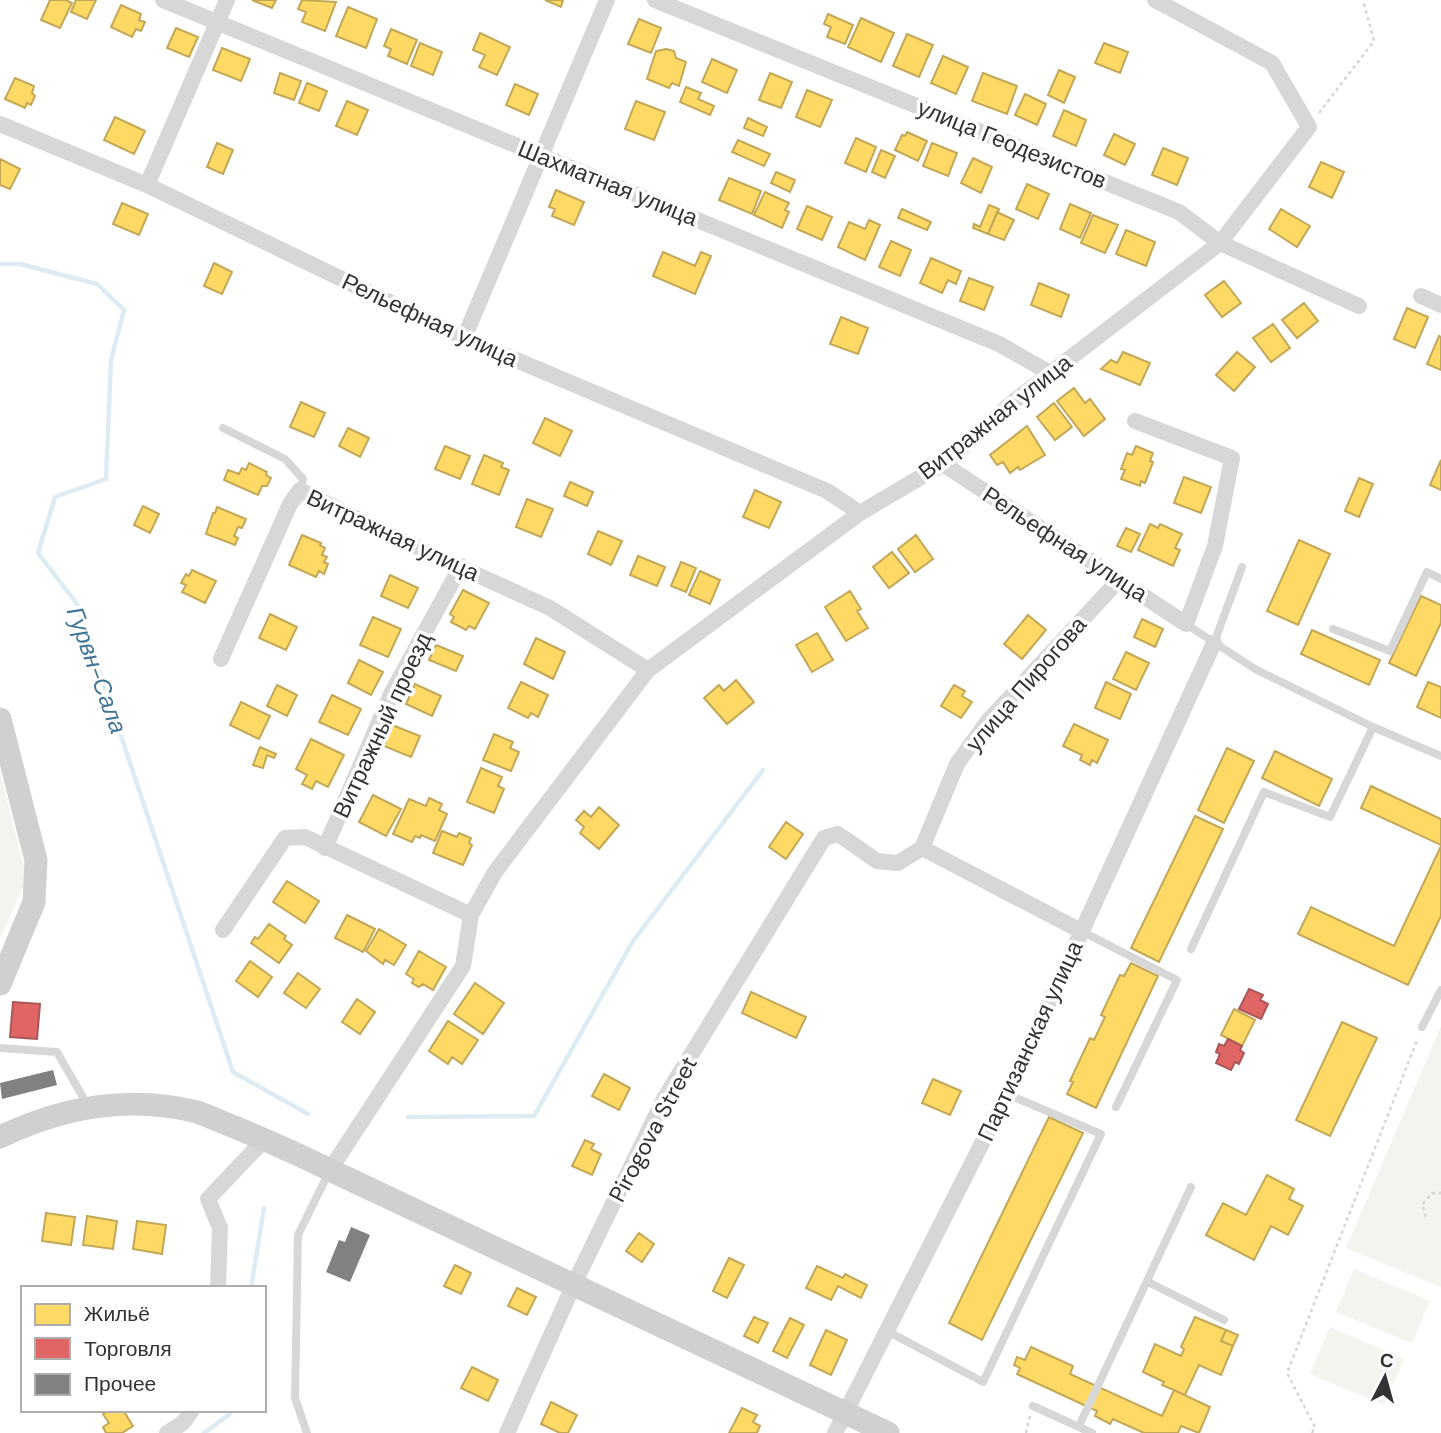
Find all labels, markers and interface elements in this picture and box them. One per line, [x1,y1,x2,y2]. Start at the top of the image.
street label: улица Геодезистов [913,92,1111,196]
street label: Шахматная улица [514,133,702,233]
street label: Рельефная улица [337,266,523,374]
street label: Витражная улица [912,347,1078,486]
street label: Рельефная улица [977,479,1153,609]
street label: Витражная улица [302,482,484,588]
water label: Гурвн-Сала [60,602,134,738]
street label: улица Пирогова [959,610,1093,758]
street label: Витражный проезд [326,627,438,823]
street label: Партизанская улица [970,936,1090,1146]
street label: Pirogova Street [602,1051,704,1207]
legend [21,1286,266,1412]
text: Жильё [84,1300,150,1328]
text: Торговля [84,1335,172,1363]
north arrow [1350,1342,1420,1412]
text: С [1379,1347,1395,1374]
text: Прочее [84,1370,156,1398]

